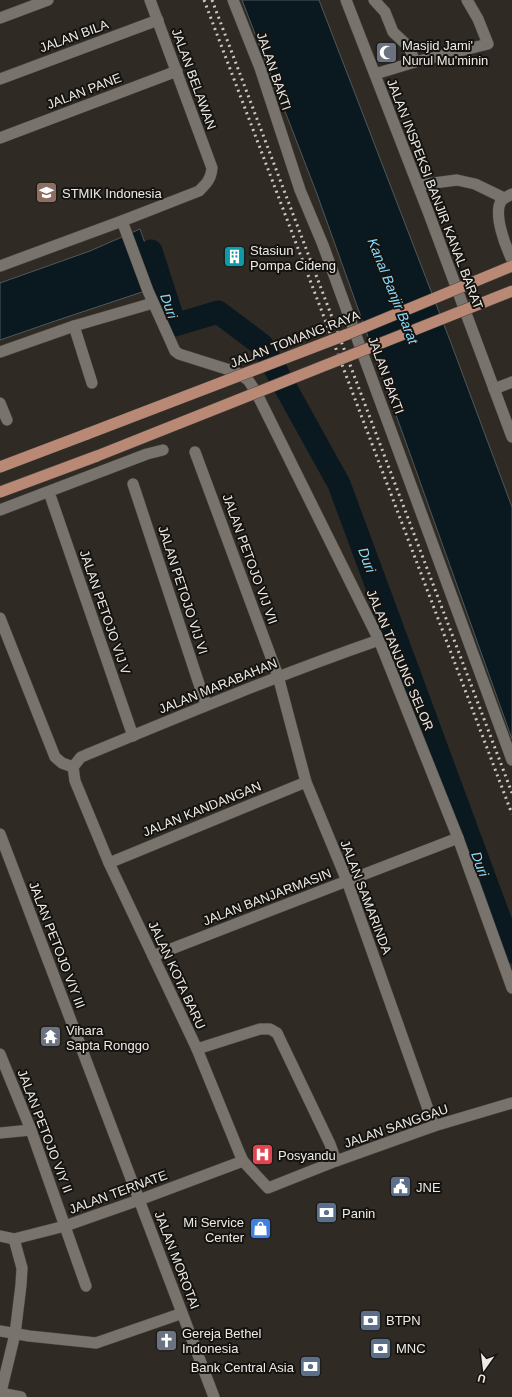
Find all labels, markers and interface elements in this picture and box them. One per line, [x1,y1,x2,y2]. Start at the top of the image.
street label: JALAN BILA [37,16,111,55]
street label: JALAN BELAWAN [169,26,219,132]
street label: JALAN BAKTI [254,30,294,112]
place label: Masjid Jami' Nurul Mu'minin [402,38,488,68]
mosque icon: Masjid Jami' Nurul Mu'minin [373,39,399,65]
street label: JALAN PANE [45,70,124,112]
street label: JALAN INSPEKSI BANJIR KANAL BARAT [384,77,486,311]
school or university icon: STMIK Indonesia [34,180,60,206]
place label: STMIK Indonesia [62,186,162,201]
water label: Kanal Banjir Barat [364,236,422,347]
place label: Stasiun Pompa Cideng [250,243,336,273]
building icon: Stasiun Pompa Cideng [222,244,248,270]
water label: Duri [157,291,181,322]
street label: JALAN TOMANG RAYA [228,307,362,371]
street label: JALAN BAKTI [365,334,407,416]
street label: JALAN PETOJO VIJ VII [219,492,281,626]
street label: JALAN PETOJO VIJ VI [155,524,211,656]
water label: Duri [355,545,379,576]
street label: JALAN PETOJO VIJ V [77,548,133,676]
street label: JALAN TANJUNG SELOR [363,587,437,733]
street label: JALAN MARABAHAN [157,655,279,717]
street label: JALAN KANDANGAN [141,778,263,840]
street label: JALAN SAMARINDA [337,838,395,957]
water label: Duri [468,849,492,880]
street label: JALAN BANJARMASIN [201,866,333,928]
street label: JALAN PETOJO VIY III [26,879,88,1011]
street label: JALAN KOTA BARU [145,919,209,1031]
place label: Vihara Sapta Ronggo [66,1023,149,1053]
temple icon: Vihara Sapta Ronggo [38,1024,64,1050]
street label: JALAN PETOJO VIY II [15,1067,75,1195]
street label: JALAN SANGGAU [342,1101,450,1151]
hospital icon: Posyandu [249,1142,275,1168]
place label: Posyandu [278,1148,336,1163]
street label: JALAN TERNATE [67,1167,170,1217]
public building icon: JNE [387,1174,413,1200]
place label: JNE [416,1180,441,1195]
bank icon: Panin [314,1200,340,1226]
place label: Panin [342,1206,375,1221]
street label: JALAN MOROTAI [151,1209,203,1311]
place label: Mi Service Center [183,1215,245,1245]
shop icon: Mi Service Center [247,1216,273,1242]
bank icon: BTPN [358,1307,384,1333]
place label: BTPN [386,1313,421,1328]
place label: Gereja Bethel Indonesia [182,1326,262,1356]
church icon: Gereja Bethel Indonesia [154,1327,180,1353]
bank icon: MNC [367,1335,393,1361]
place label: MNC [396,1341,426,1356]
north arrow [464,1349,504,1389]
bank icon: Bank Central Asia [297,1354,323,1380]
place label: Bank Central Asia [191,1360,295,1375]
text: U [476,1372,487,1385]

